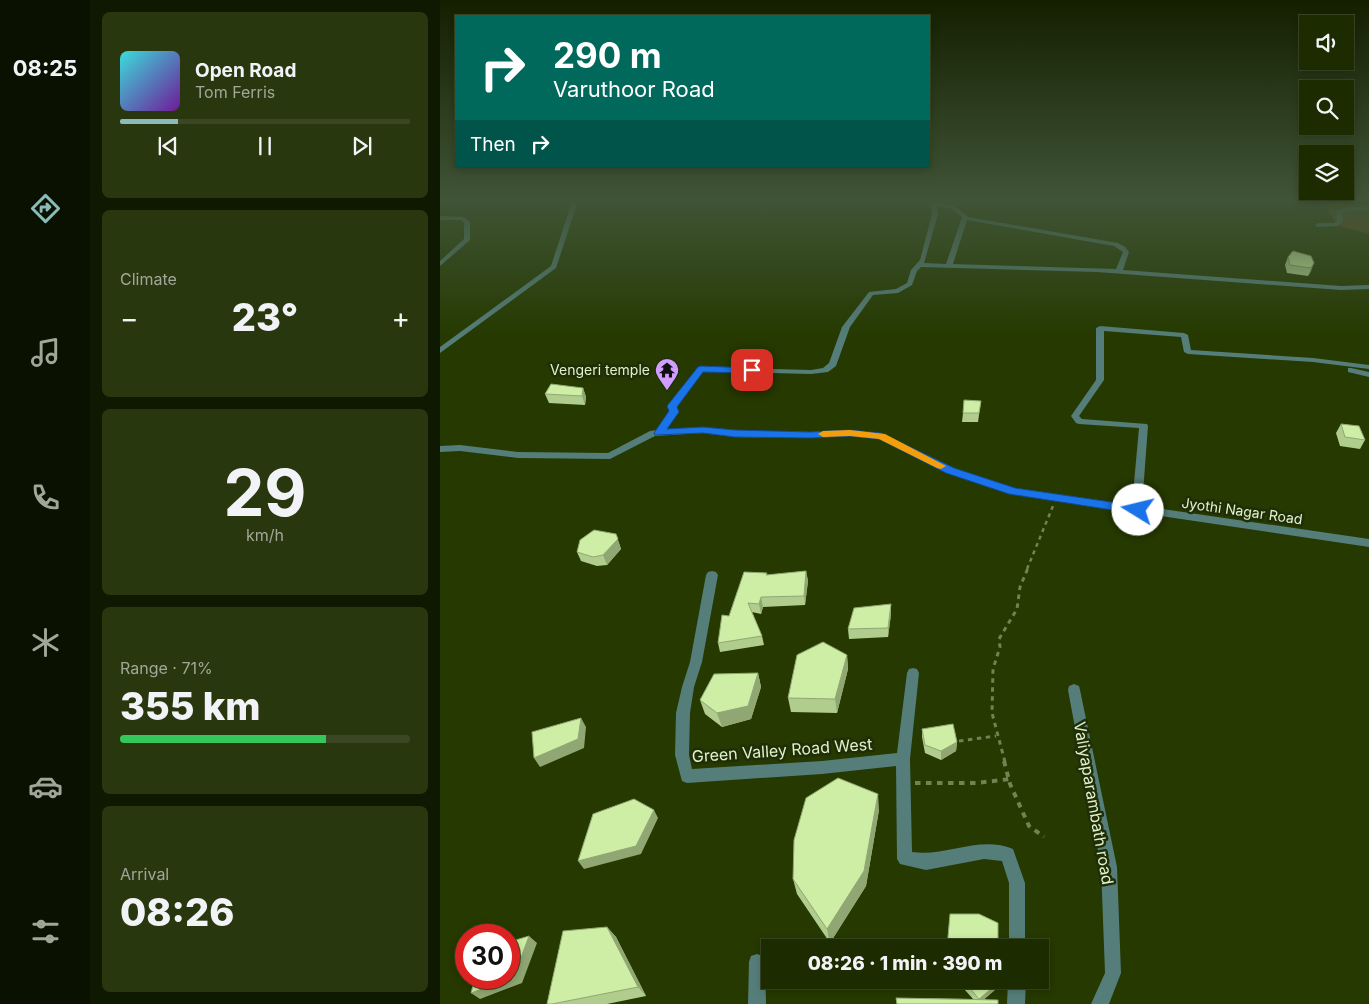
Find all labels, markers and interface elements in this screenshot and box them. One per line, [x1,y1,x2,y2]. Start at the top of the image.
map controls [1299,15,1354,200]
button: sound [1299,15,1354,70]
text: 290 m [553,34,662,76]
icon: right [470,35,535,100]
text: 08:25 [13,55,77,81]
text: Open Road [195,59,296,82]
text: Varuthoor Road [553,76,715,102]
button: search [1299,80,1354,135]
text: Tom Ferris [195,82,275,102]
icon: right [526,130,554,158]
icon: previous [154,132,182,160]
icon: pause [251,132,279,160]
icon: next [348,132,376,160]
text: Then [470,133,516,156]
button: layers [1299,145,1354,200]
icon: directions [28,191,63,226]
text: Climate [120,269,177,289]
text: 23° [232,294,298,340]
text: − [120,301,139,335]
text: + [391,301,410,335]
icon: music [28,335,63,370]
pin [731,349,773,391]
icon: arrive [738,356,766,384]
temple icon: Vengeri temple [654,357,680,391]
place label: Vengeri temple [550,361,650,378]
text: 29 [223,453,307,532]
icon: phone [28,480,63,515]
position arrow [1111,483,1163,535]
street label: Jyothi Nagar Road [1180,494,1304,527]
text: km/h [246,525,284,545]
icon: climate [28,625,63,660]
text: Range · 71% [120,658,213,678]
text: 355 km [120,683,261,729]
street label: Valiyaparambath road [1070,720,1118,886]
street label: Green Valley Road West [691,734,873,766]
icon: car [28,769,63,804]
text: Arrival [120,864,169,884]
text: 08:26 [120,889,234,935]
icon: filters [28,914,63,949]
speed limit sign: 30 [455,924,520,989]
text: 08:26 · 1 min · 390 m [808,952,1002,975]

